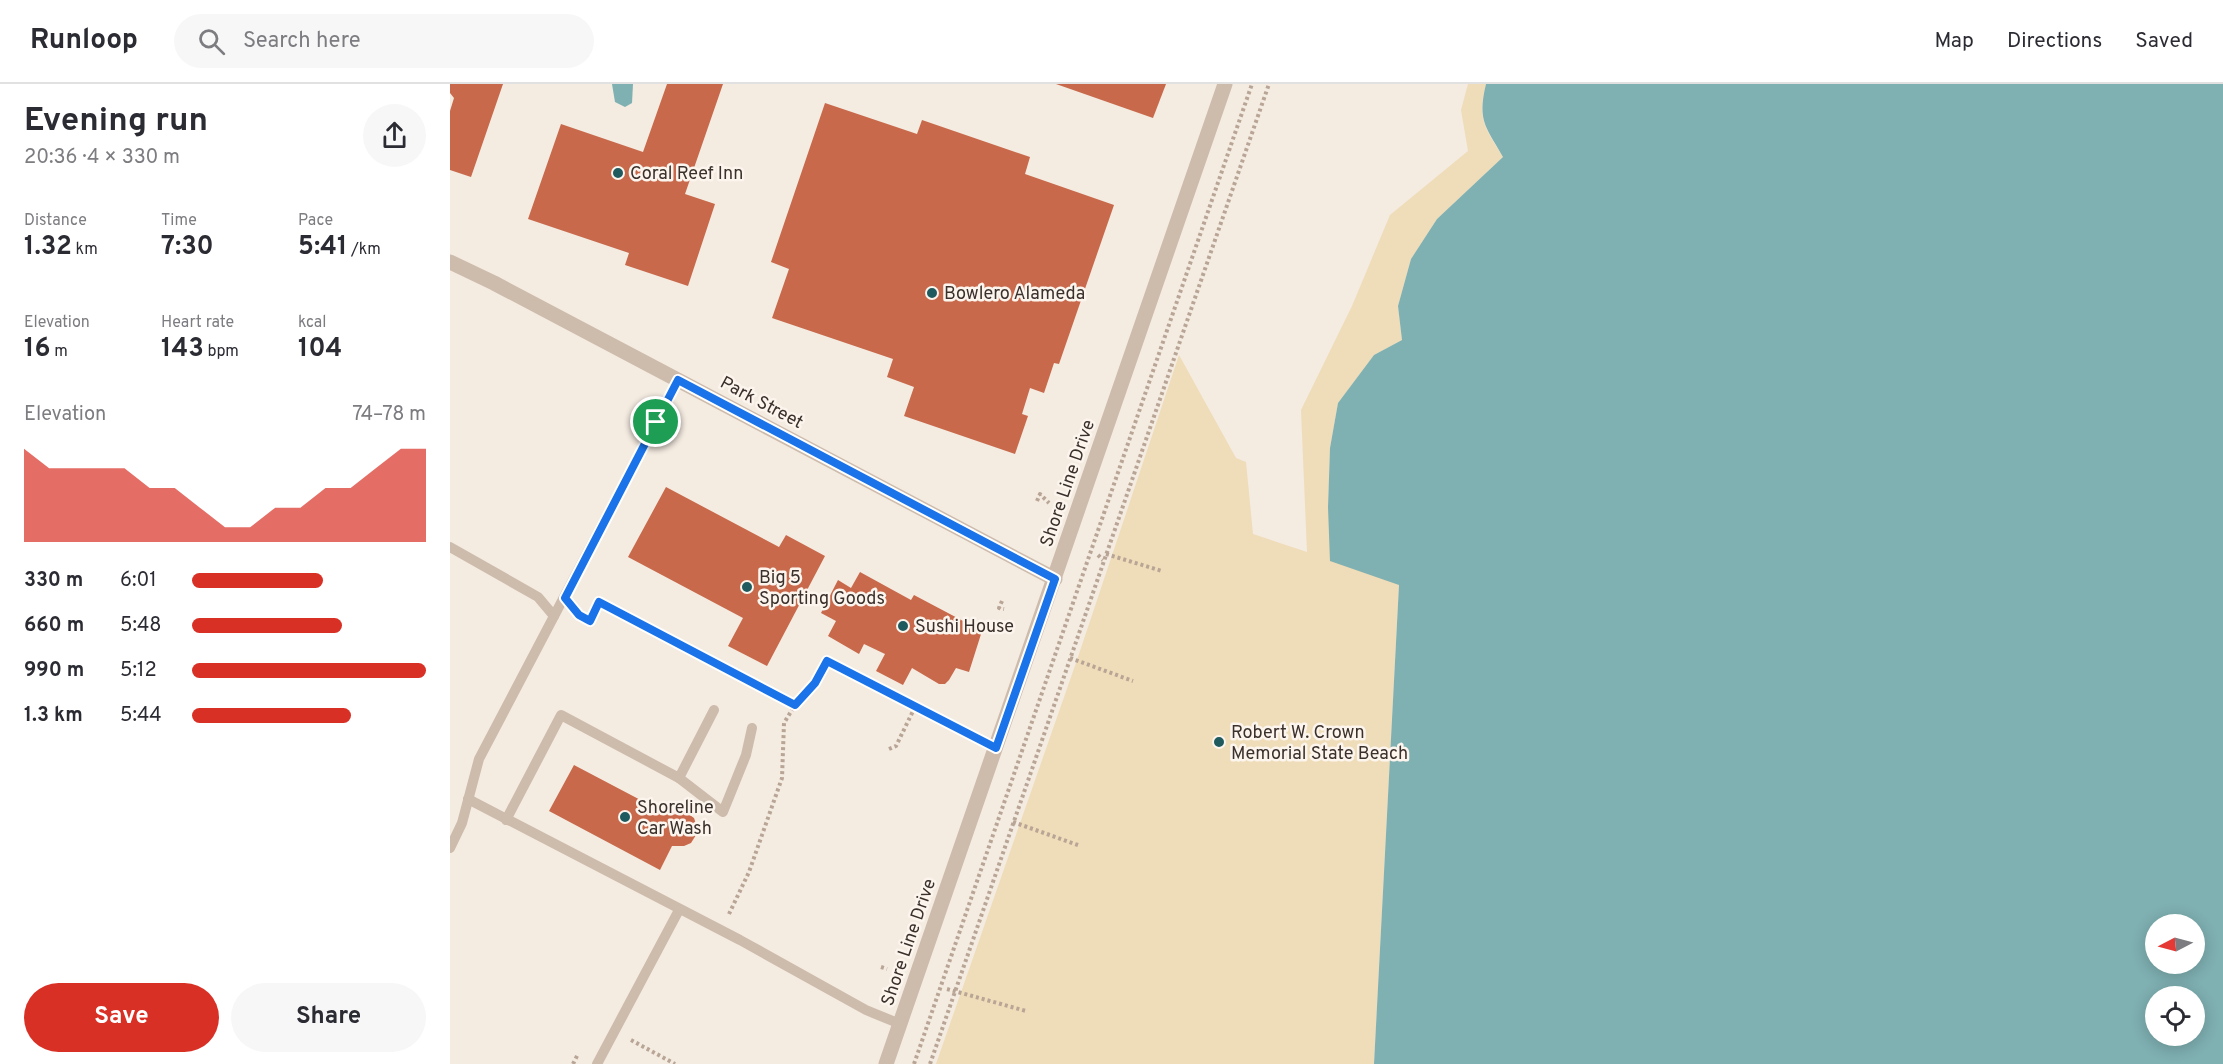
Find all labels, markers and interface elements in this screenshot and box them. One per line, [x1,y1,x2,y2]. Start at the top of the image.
search box [174,14,594,68]
text: Runloop [30,23,138,59]
icon: search [195,25,228,58]
text: Search here [243,28,361,55]
text: Map [1934,28,1974,55]
text: Directions [2007,28,2102,55]
text: Saved [2135,28,2193,55]
text: Evening run [24,101,208,143]
button: share [363,104,426,167]
text: 20:36 · 4 × 330 m [24,145,180,171]
place label: Coral Reef Inn [630,163,743,186]
marker: Coral Reef Inn [611,166,625,180]
text: Distance [24,211,87,231]
text: Time [161,211,197,231]
text: Pace [298,211,333,231]
text: 1.32 [24,231,72,264]
text: 7:30 [161,231,214,264]
text: 5:41 [298,231,347,264]
text: km [72,240,98,260]
text: /km [347,240,381,260]
place label: Bowlero Alameda [944,283,1085,306]
marker: Bowlero Alameda [925,286,939,300]
text: Elevation [24,313,90,333]
text: Heart rate [161,313,234,333]
text: kcal [298,313,326,333]
text: 16 [24,333,50,366]
text: 143 [161,333,204,366]
text: 104 [298,333,342,366]
text: m [50,342,68,362]
text: bpm [204,342,239,362]
street label: Park Street [716,372,807,435]
pin [630,396,681,447]
text: Elevation [24,402,106,428]
text: 74–78 m [352,402,426,428]
icon: arrive [639,405,672,438]
street label: Shore Line Drive [1036,417,1101,550]
place label: Big 5 Sporting Goods [759,567,885,611]
text: 330 m [24,568,83,594]
text: 6:01 [120,568,157,594]
marker: Big 5 Sporting Goods [740,580,754,594]
text: 660 m [24,613,84,639]
text: 5:48 [120,613,162,639]
place label: Sushi House [915,616,1014,639]
marker: Sushi House [896,619,910,633]
text: 990 m [24,658,84,684]
text: 5:12 [120,658,157,684]
text: 1.3 km [24,703,83,729]
text: 5:44 [120,703,162,729]
place label: Robert W. Crown Memorial State Beach [1231,722,1408,766]
marker: Robert W. Crown Memorial State Beach [1212,735,1226,749]
place label: Shoreline Car Wash [637,797,714,841]
marker: Shoreline Car Wash [618,810,632,824]
street label: Shore Line Drive [877,876,942,1009]
north arrow [2145,914,2205,974]
map controls [2145,914,2205,1046]
button: Save [24,983,219,1052]
button: Share [231,983,426,1052]
button: locate [2145,986,2205,1046]

